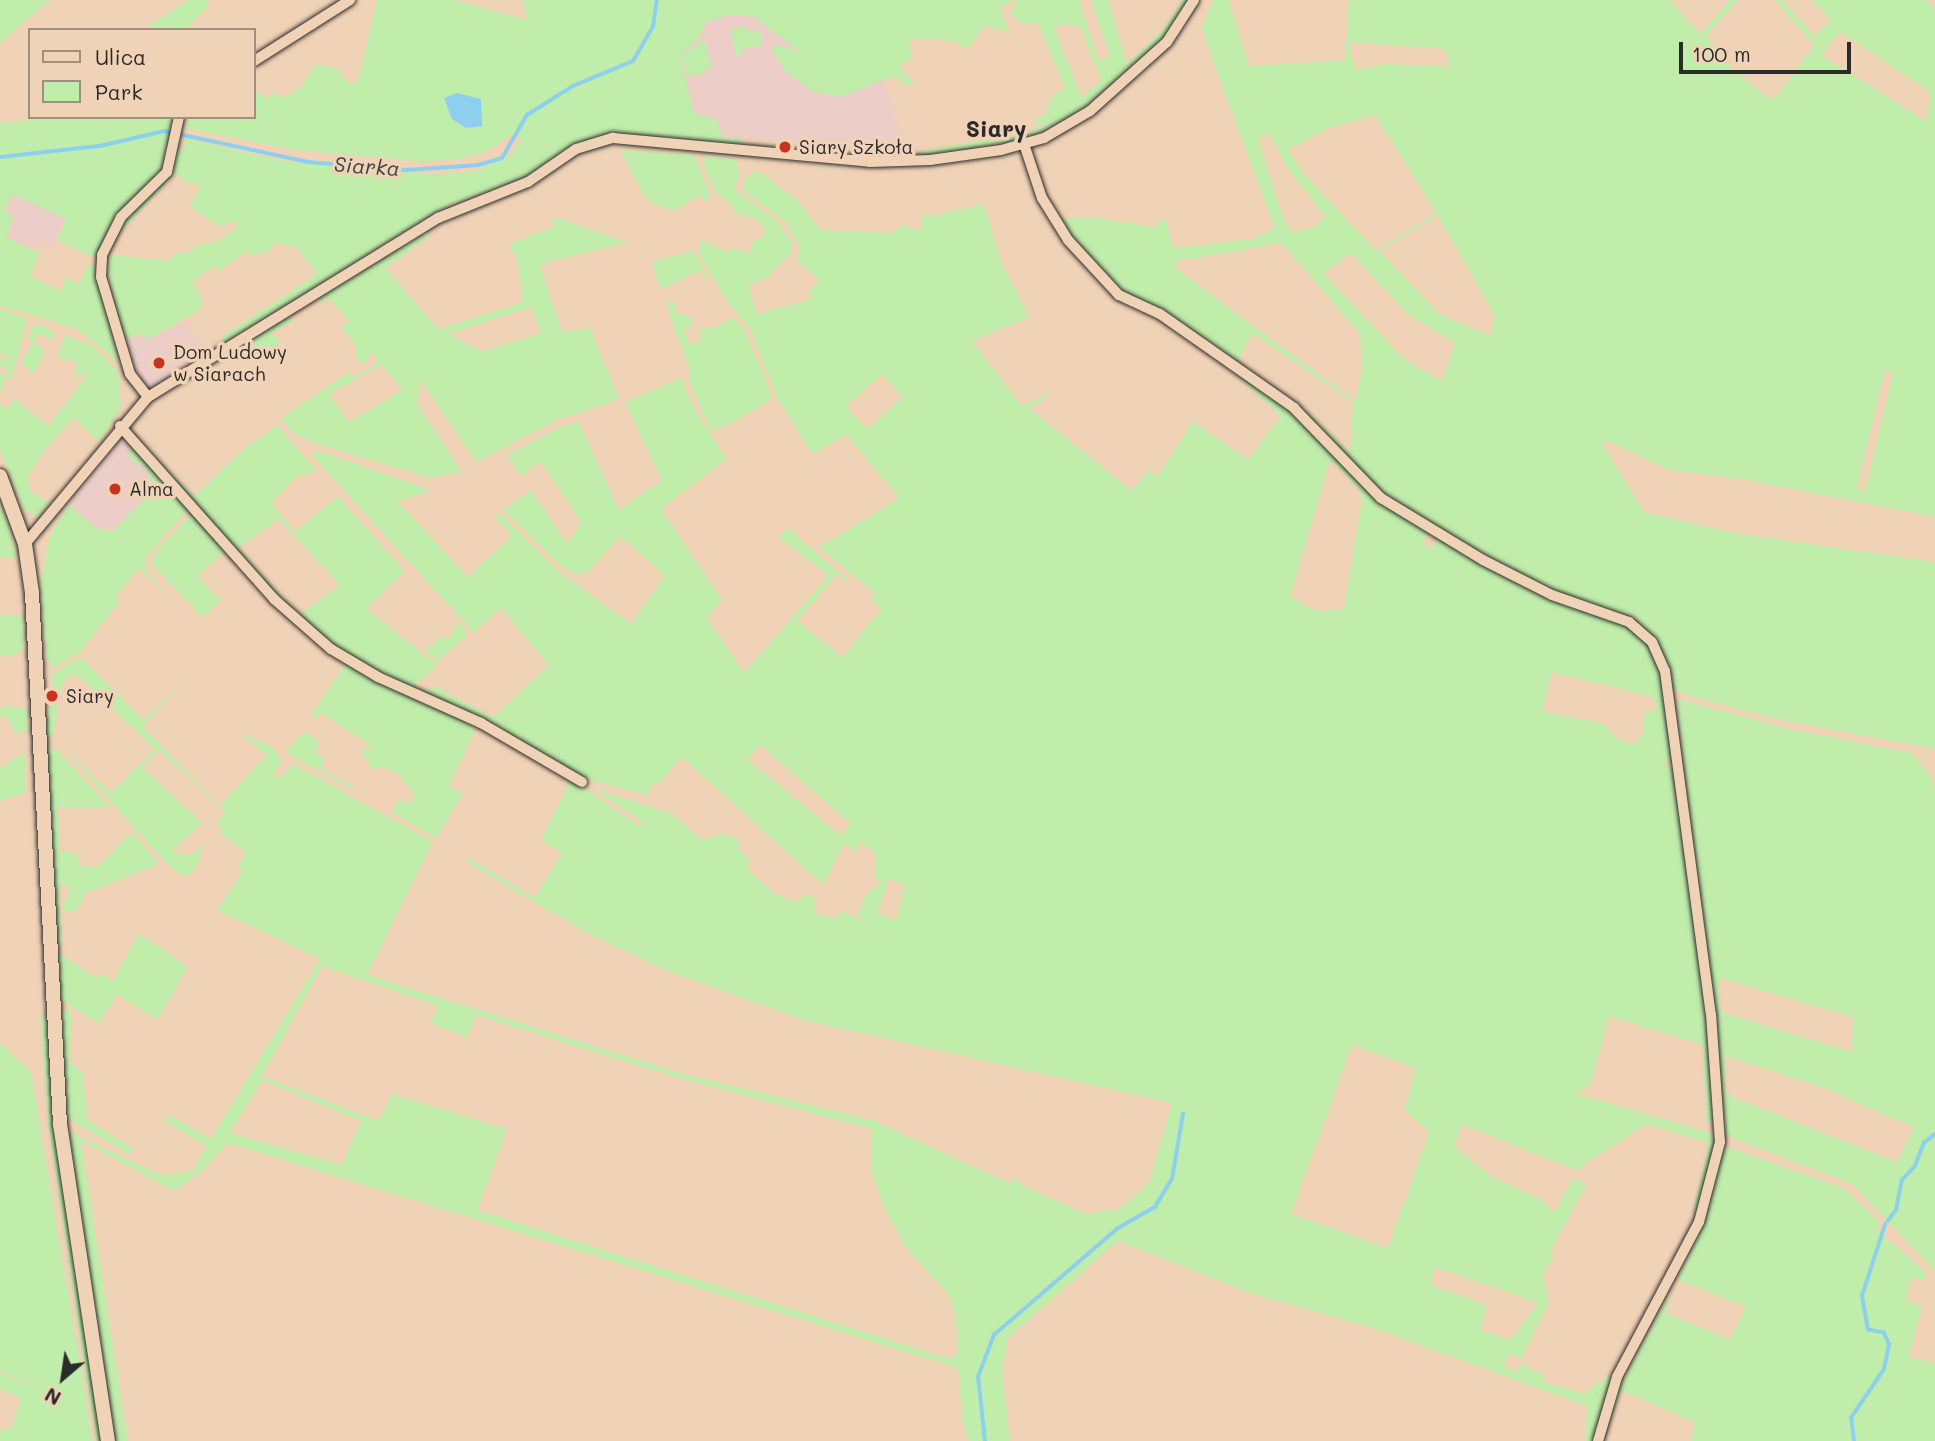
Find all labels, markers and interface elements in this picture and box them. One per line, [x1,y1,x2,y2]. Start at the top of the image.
legend [28,28,256,119]
scale bar [1683,28,1854,72]
text: 100 m [1692,40,1751,67]
text: Ulica [95,43,146,70]
text: Park [95,78,143,105]
district label: Siary [966,114,1026,142]
place label: Siary Szkoła [799,136,913,158]
marker: Siary Szkoła [777,139,793,155]
water label: Siarka [333,151,401,181]
place label: Dom Ludowy w Siarach [173,341,287,385]
marker: Dom Ludowy w Siarach [151,355,167,371]
place label: Alma [129,478,174,500]
marker: Alma [107,481,123,497]
place label: Siary [66,685,114,707]
marker: Siary [44,688,60,704]
north arrow [28,1343,98,1413]
text: N [40,1382,65,1411]

